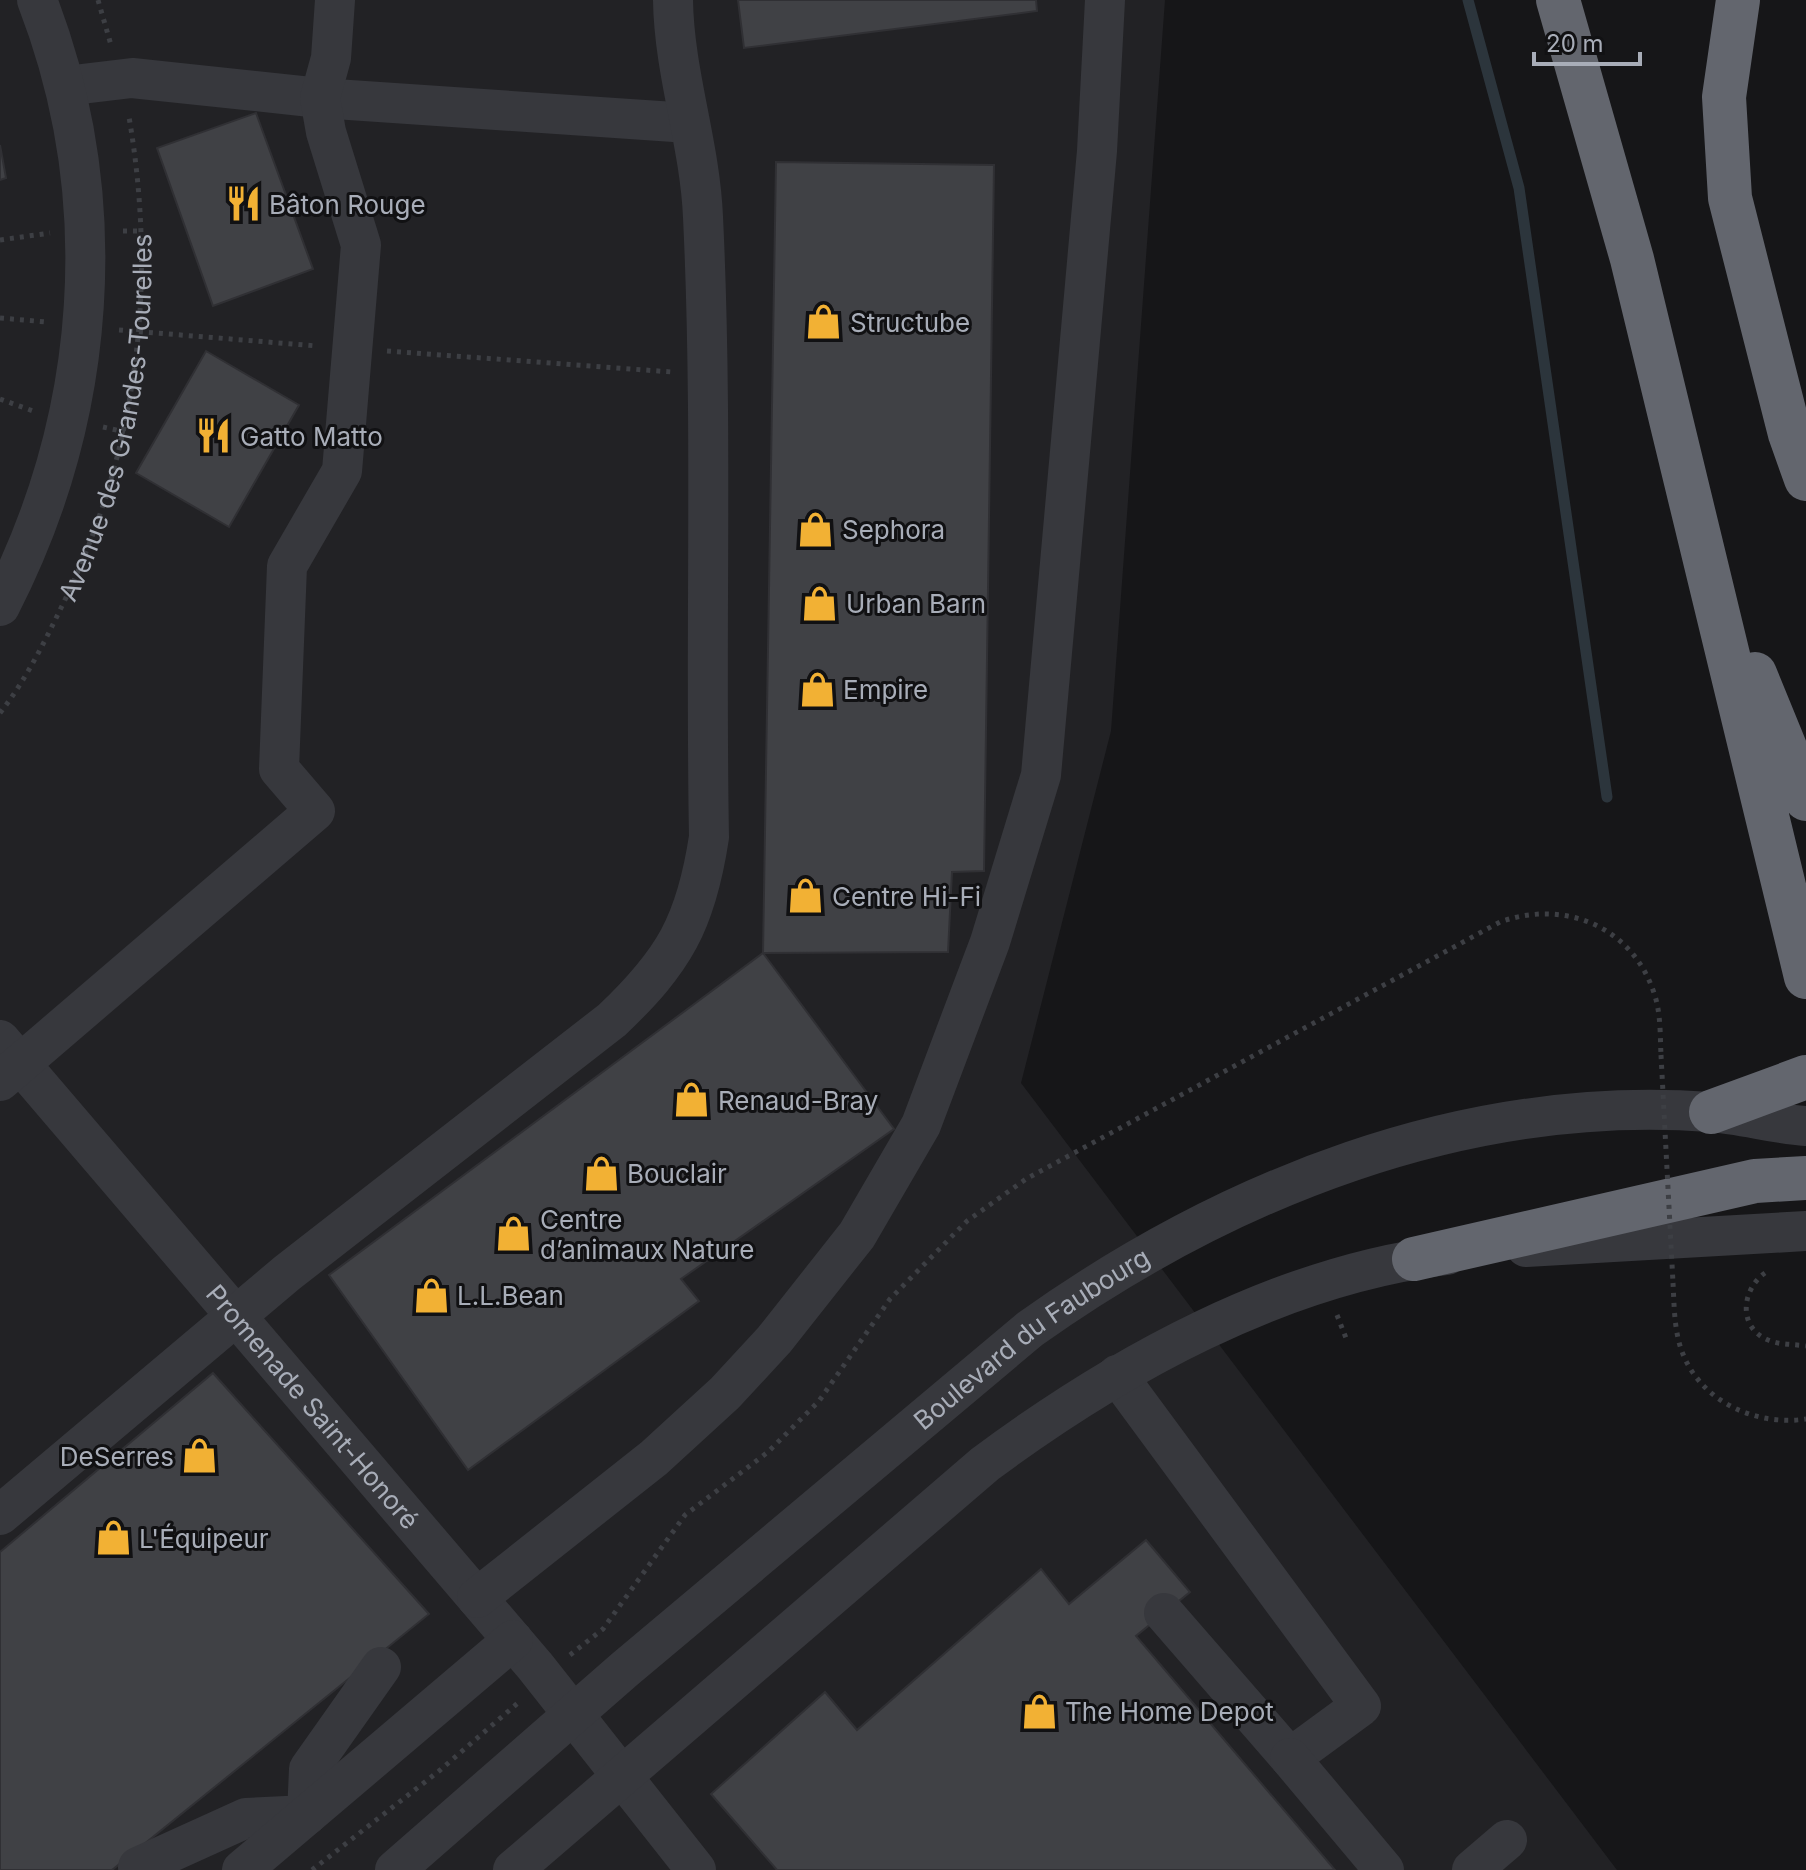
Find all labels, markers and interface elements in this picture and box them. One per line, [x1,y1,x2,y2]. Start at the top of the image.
scale bar [1534,16,1640,66]
text: 20 m [1546,29,1604,58]
restaurant icon: Bâton Rouge [224,185,262,223]
place label: Bâton Rouge [269,189,426,220]
street label: Avenue des Grandes-Tourelles [51,233,157,606]
shop icon: Structube [805,303,843,341]
place label: Structube [850,307,970,338]
restaurant icon: Gatto Matto [195,417,233,455]
place label: Gatto Matto [240,421,383,452]
shop icon: Sephora [797,510,835,548]
place label: Sephora [842,514,945,545]
shop icon: Urban Barn [801,584,839,622]
place label: Urban Barn [846,588,986,619]
shop icon: Empire [798,670,836,708]
place label: Empire [843,674,928,705]
shop icon: Centre Hi-Fi [787,877,825,915]
place label: Centre Hi-Fi [832,881,981,912]
shop icon: Renaud-Bray [673,1081,711,1119]
place label: Renaud-Bray [718,1085,878,1116]
shop icon: Bouclair [582,1154,620,1192]
place label: Bouclair [627,1158,727,1189]
place label: Centre d’animaux Nature [540,1204,754,1265]
shop icon: Centre d’animaux Nature [495,1215,533,1253]
street label: Boulevard du Faubourg [907,1241,1155,1436]
shop icon: L.L.Bean [412,1276,450,1314]
street label: Promenade Saint-Honoré [200,1278,426,1535]
place label: L.L.Bean [457,1280,564,1311]
shop icon: DeSerres [181,1437,219,1475]
place label: DeSerres [60,1441,174,1472]
shop icon: L'Équipeur [94,1519,132,1557]
place label: L'Équipeur [139,1523,269,1554]
shop icon: The Home Depot [1020,1692,1058,1730]
place label: The Home Depot [1065,1696,1274,1727]

